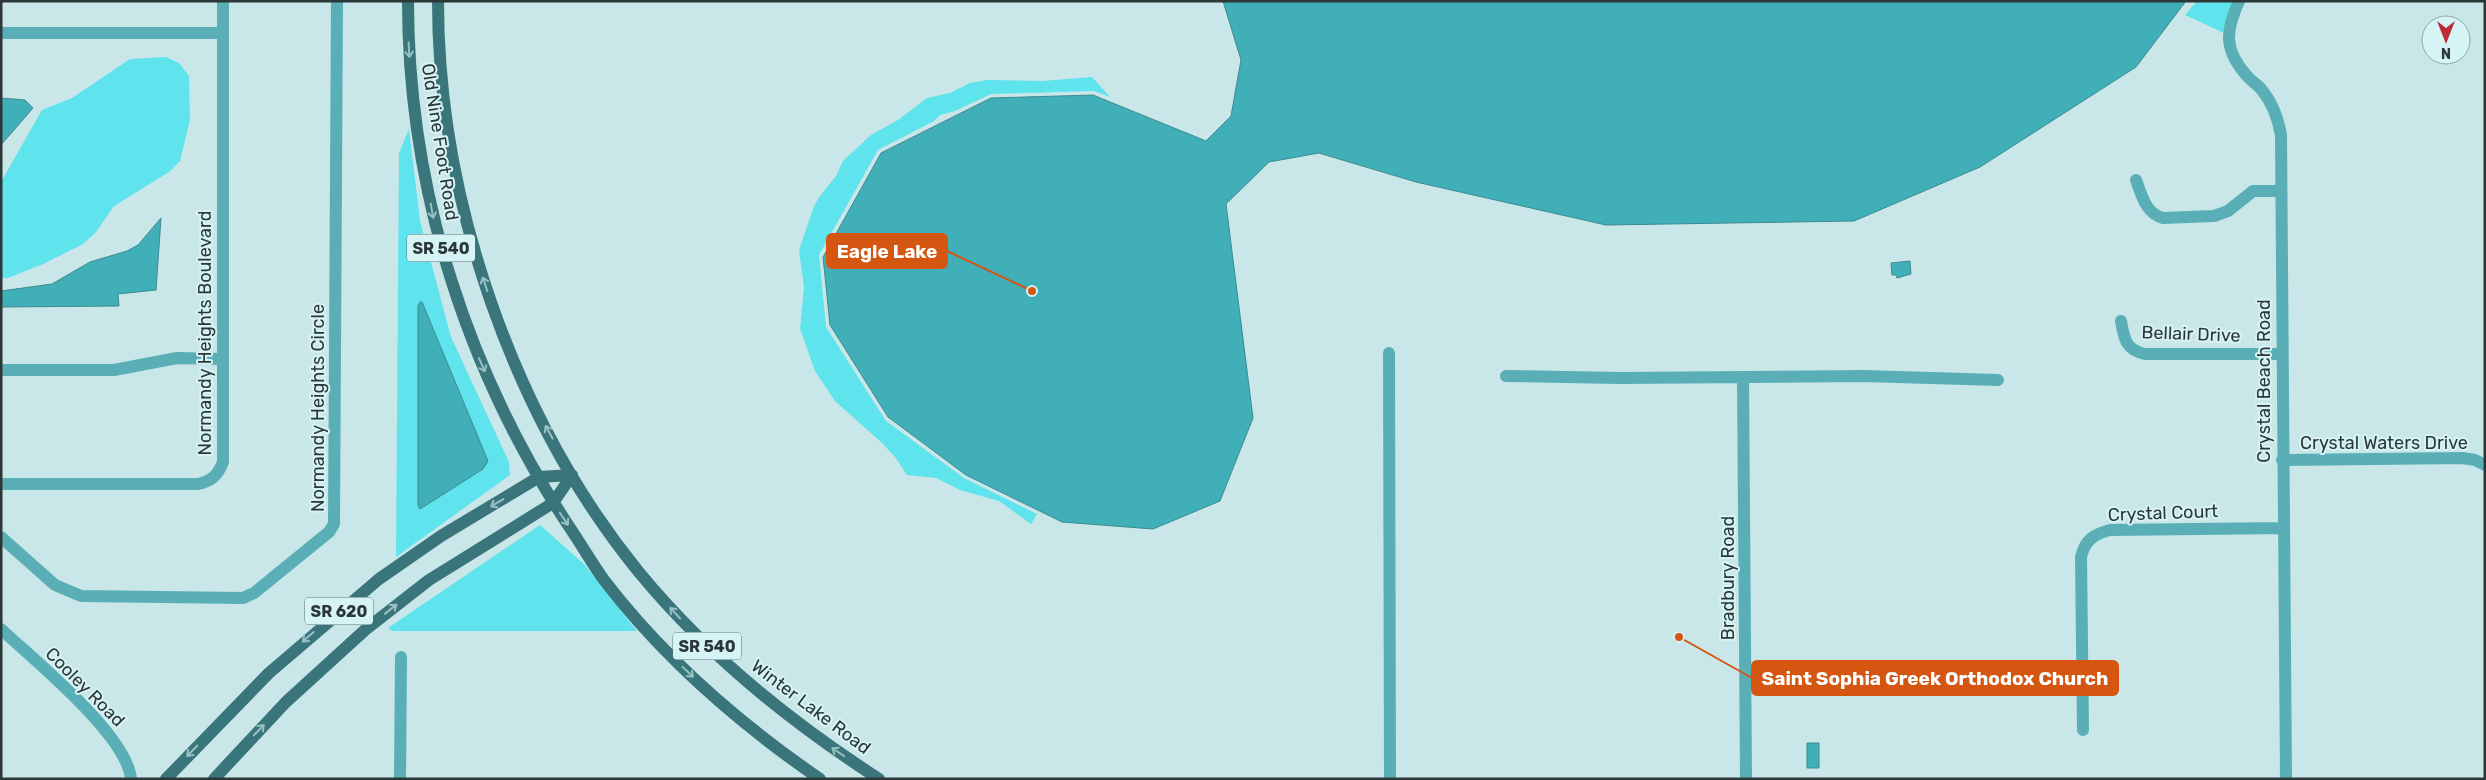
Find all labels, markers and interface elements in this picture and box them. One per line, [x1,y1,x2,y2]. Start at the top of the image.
north arrow [2421,15,2471,65]
one-way arrow [404,42,413,58]
text: N [2441,44,2451,61]
street label: Old Nine Foot Road [417,62,463,222]
one-way arrow [428,202,437,218]
street label: Normandy Heights Boulevard [194,211,216,455]
road number: SR 540 [407,234,475,262]
callout: Eagle Lake [827,234,947,268]
text: Eagle Lake [837,240,937,263]
one-way arrow [479,276,489,292]
street label: Crystal Beach Road [2253,299,2275,463]
street label: Normandy Heights Circle [307,304,329,512]
street label: Bellair Drive [2141,321,2241,347]
one-way arrow [477,357,487,372]
one-way arrow [544,425,554,440]
street label: Crystal Waters Drive [2300,432,2468,454]
one-way arrow [490,498,505,508]
street label: Crystal Court [2107,500,2219,526]
one-way arrow [559,512,569,526]
street label: Bradbury Road [1717,516,1739,640]
road number: SR 620 [305,598,373,624]
one-way arrow [385,603,398,614]
one-way arrow [669,607,681,619]
one-way arrow [302,632,315,643]
road number: SR 540 [673,632,741,659]
street label: Cooley Road [41,643,129,731]
street label: Winter Lake Road [747,655,875,759]
callout: Saint Sophia Greek Orthodox Church [1752,661,2118,695]
one-way arrow [682,666,695,678]
text: Saint Sophia Greek Orthodox Church [1762,667,2108,690]
one-way arrow [253,724,265,736]
one-way arrow [186,745,198,758]
one-way arrow [832,747,846,757]

